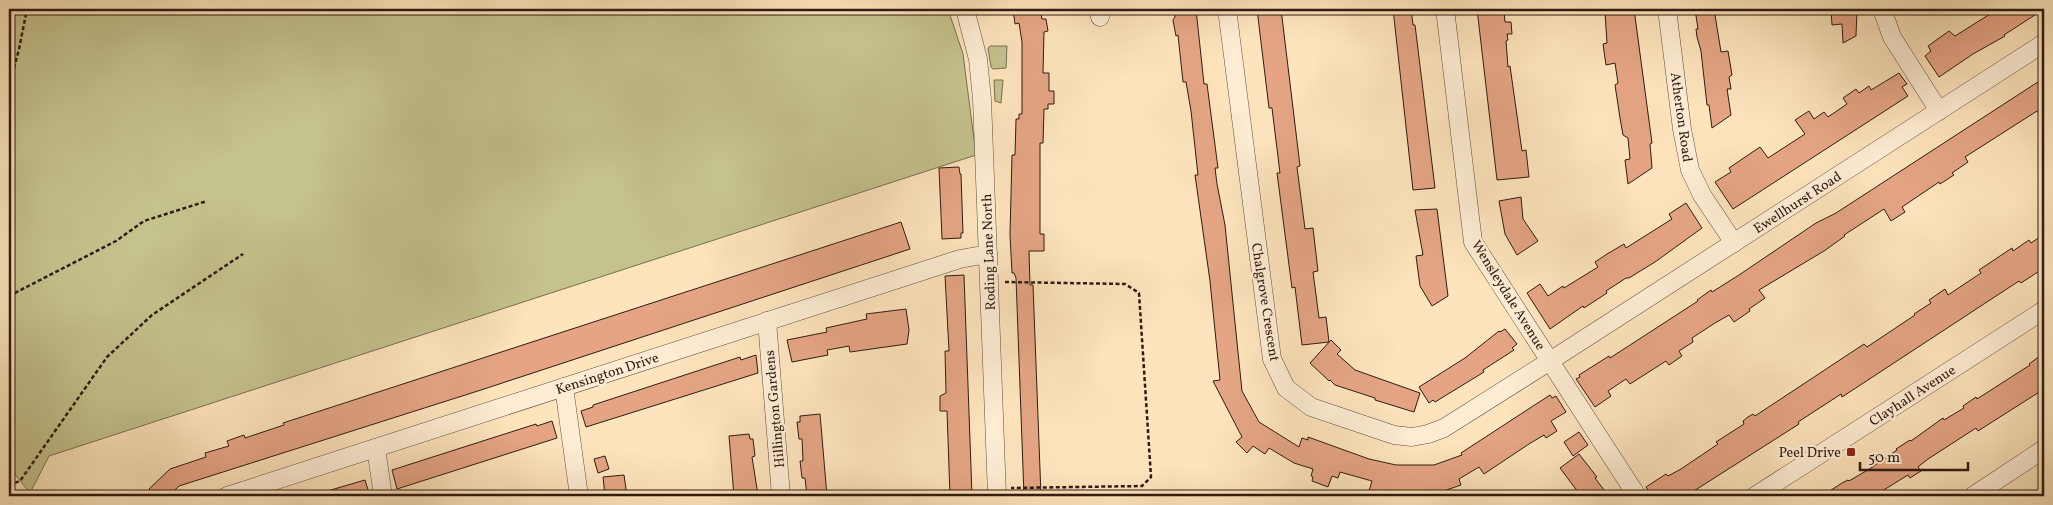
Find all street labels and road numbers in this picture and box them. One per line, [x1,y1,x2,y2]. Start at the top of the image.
street label: Atherton Road [1665,71,1696,163]
street label: Ewellhurst Road [1750,168,1846,239]
street label: Roding Lane North [978,193,1001,311]
street label: Wensleydale Avenue [1466,237,1549,355]
street label: Chalgrove Crescent [1246,242,1283,363]
street label: Kensington Drive [554,349,662,400]
street label: Hillington Gardens [761,349,790,469]
street label: Clayhall Avenue [1866,361,1960,431]

